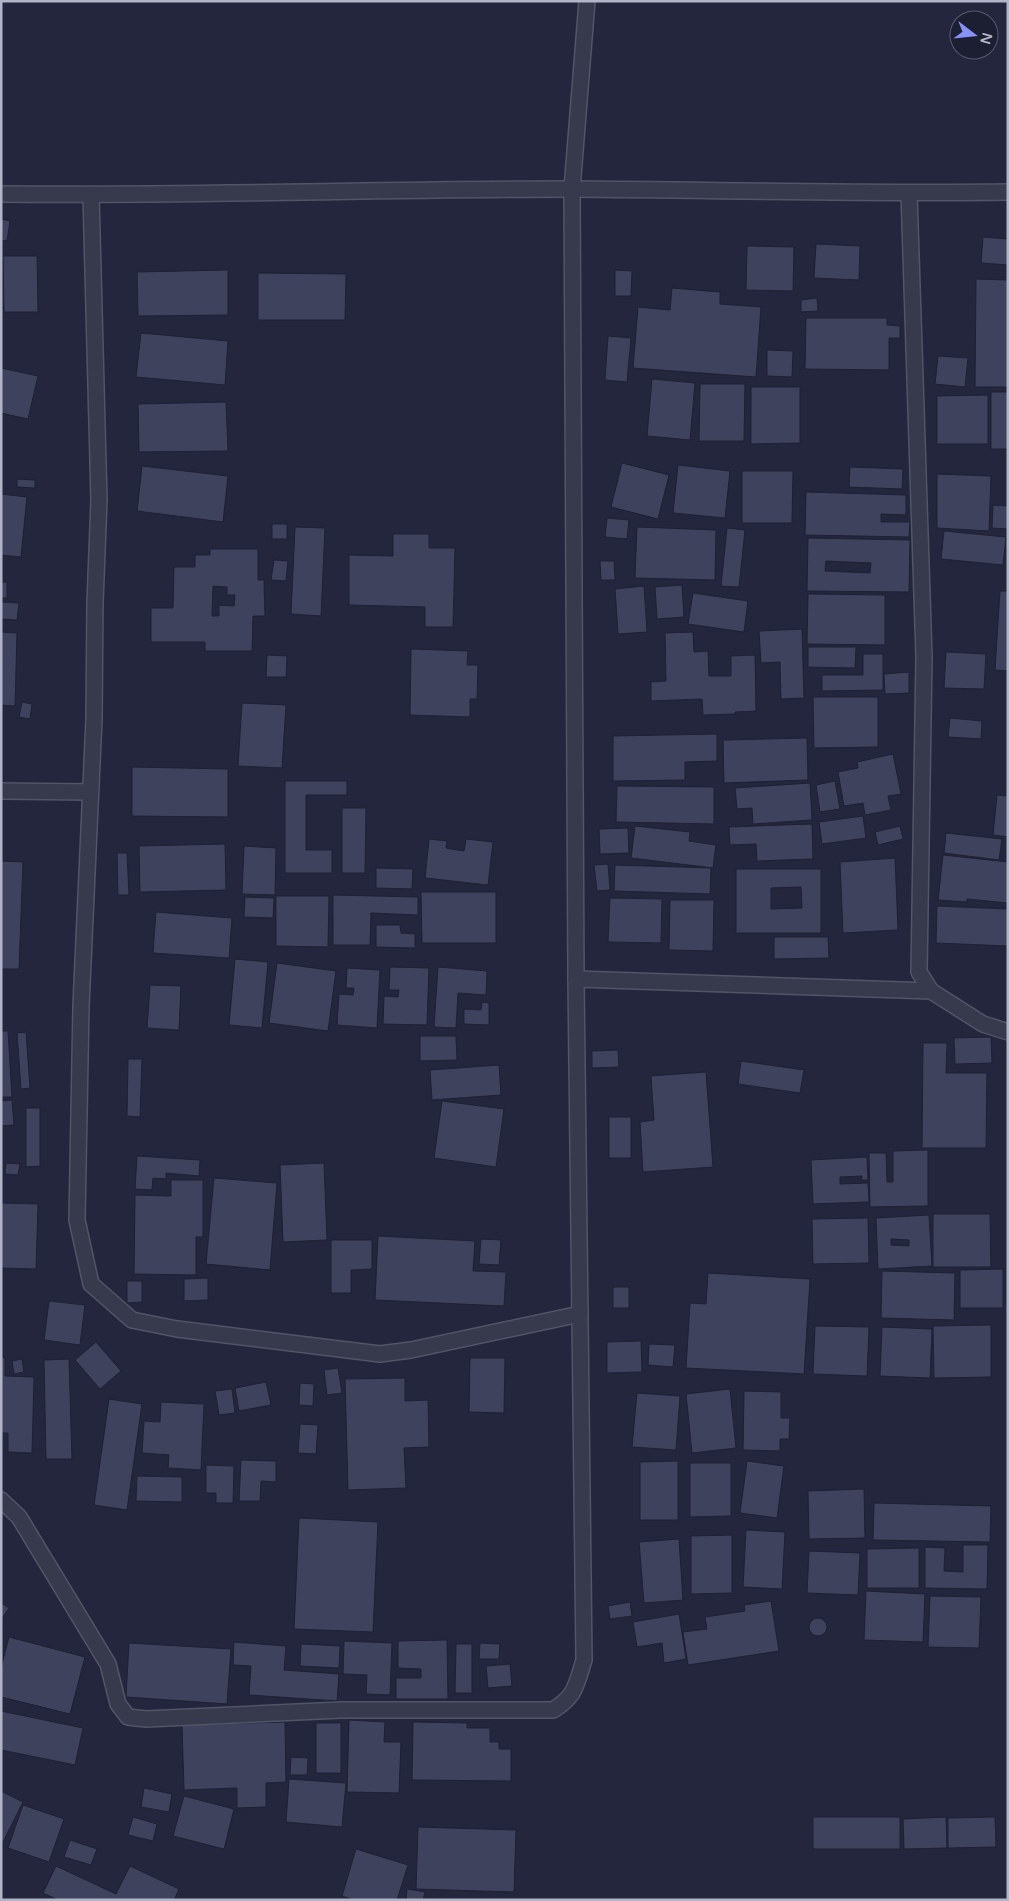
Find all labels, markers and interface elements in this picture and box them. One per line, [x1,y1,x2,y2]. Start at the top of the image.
north arrow [949,10,999,60]
text: N [976,31,996,46]

